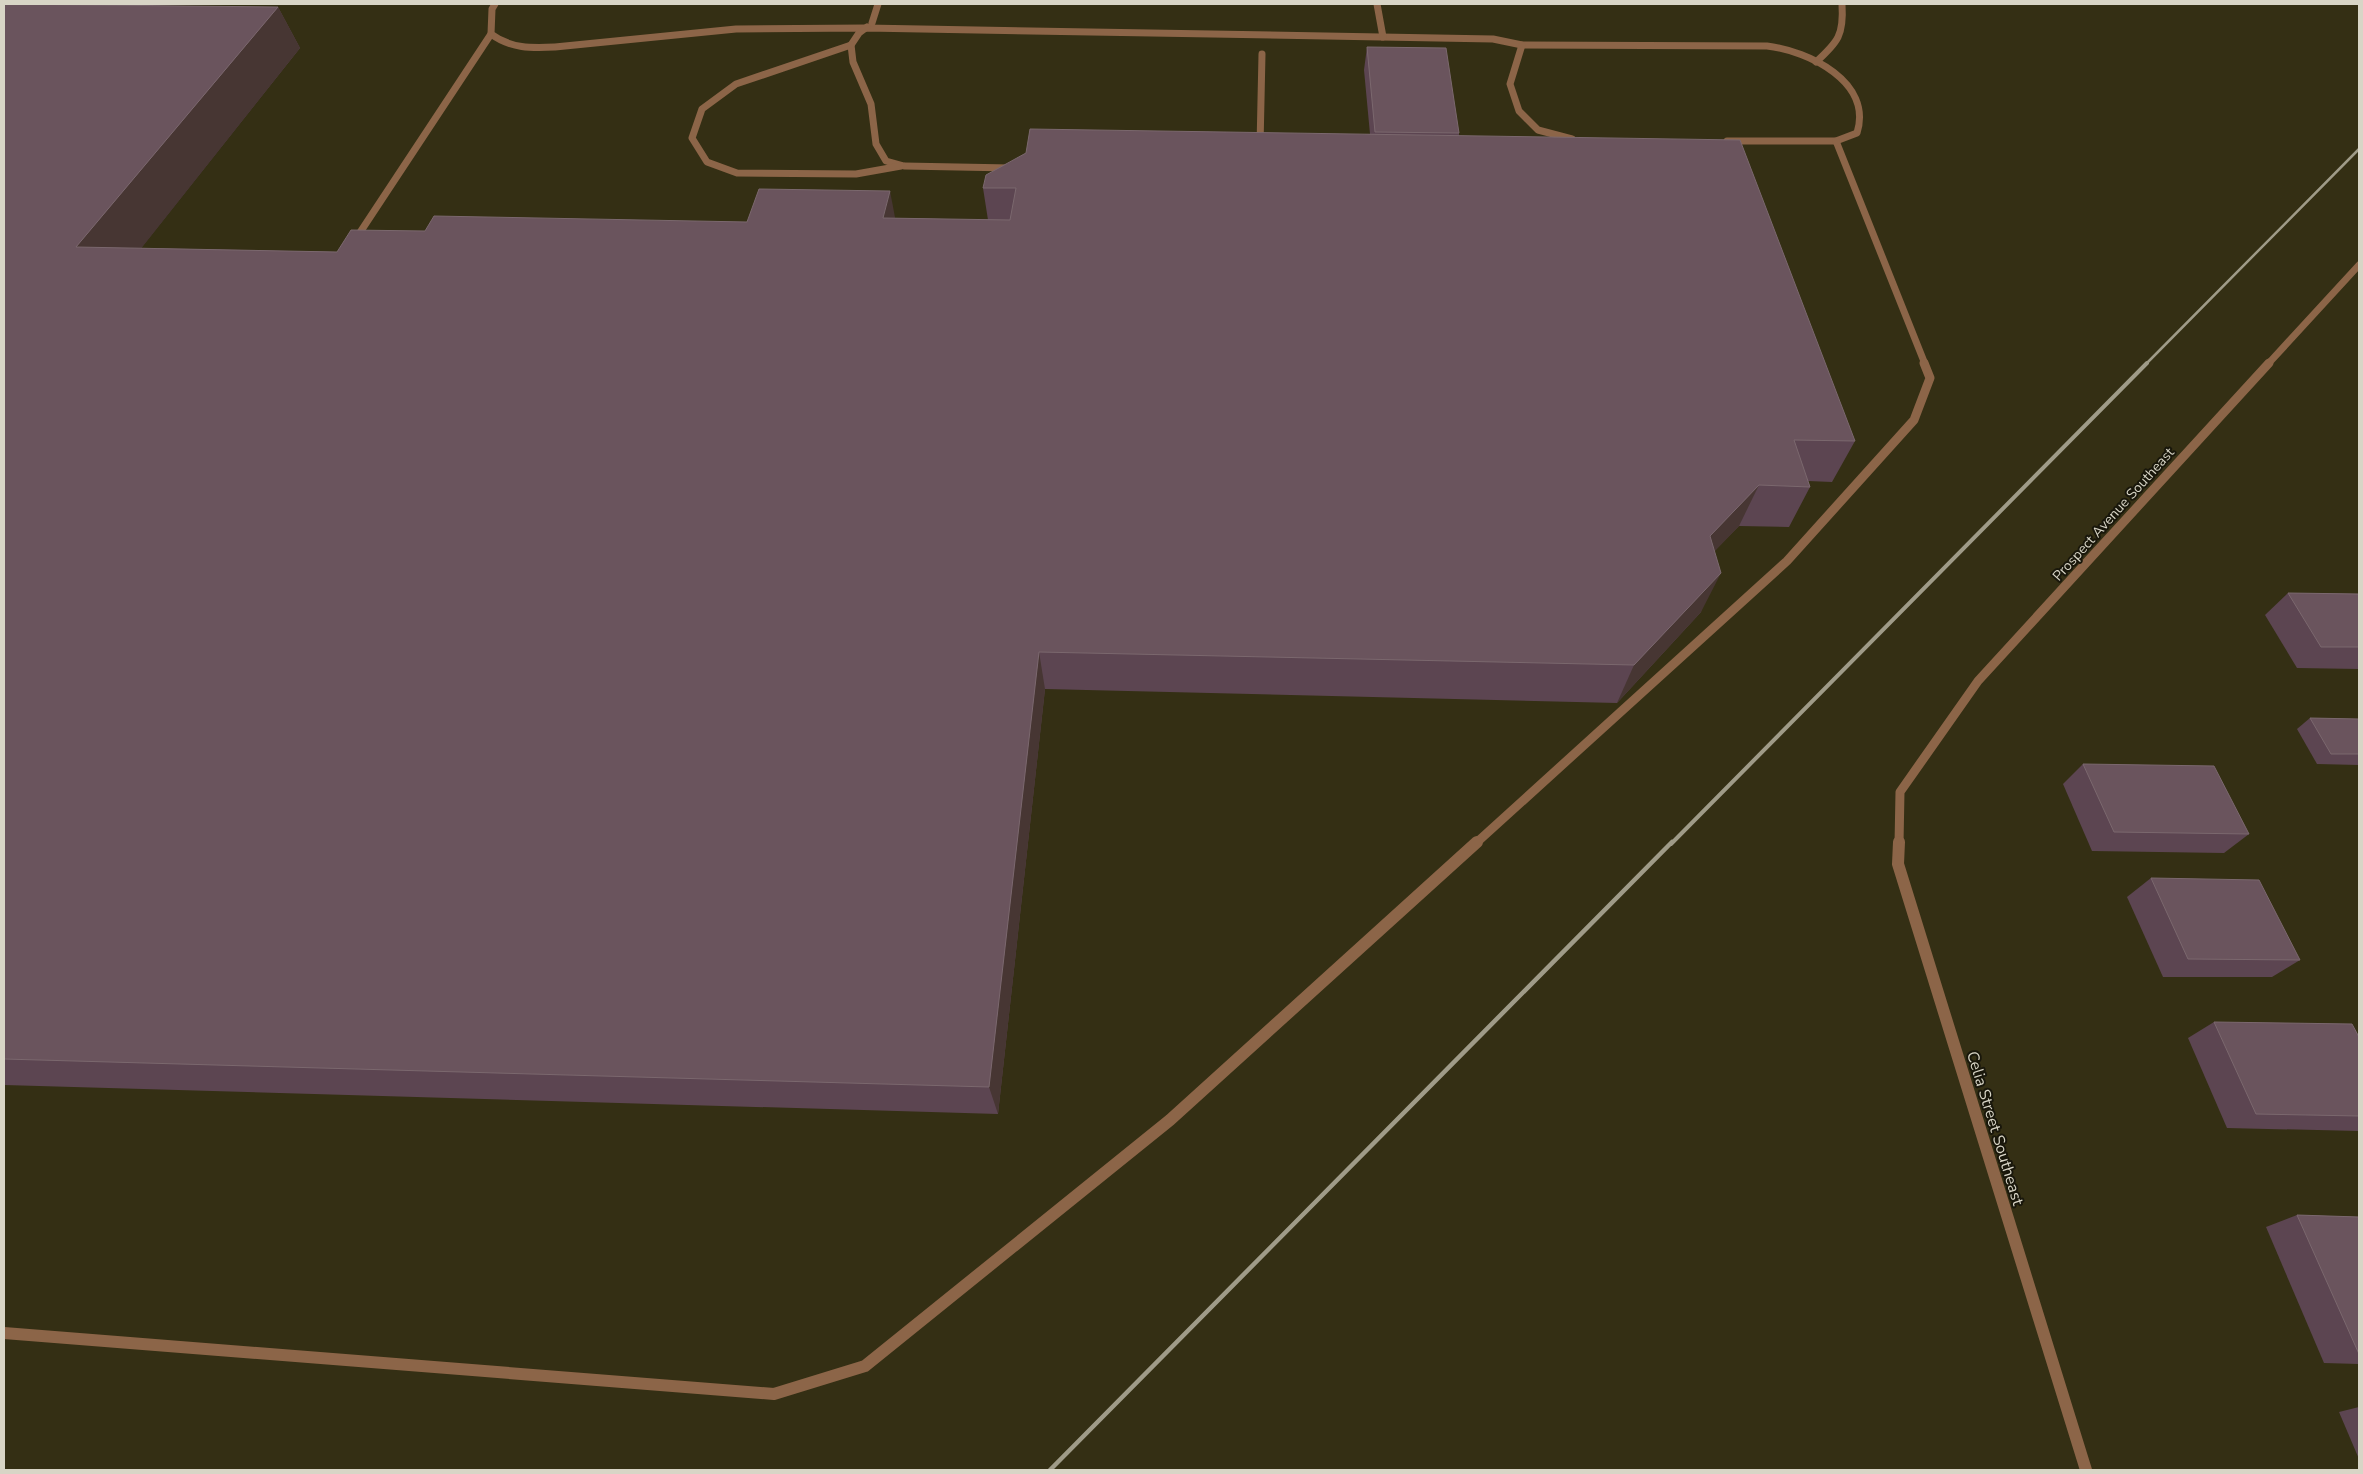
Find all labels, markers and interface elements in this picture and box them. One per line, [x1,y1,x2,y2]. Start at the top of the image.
street label: Prospect Avenue Southeast [2048,443,2179,585]
street label: Celia Street Southeast [1961,1049,2029,1208]

